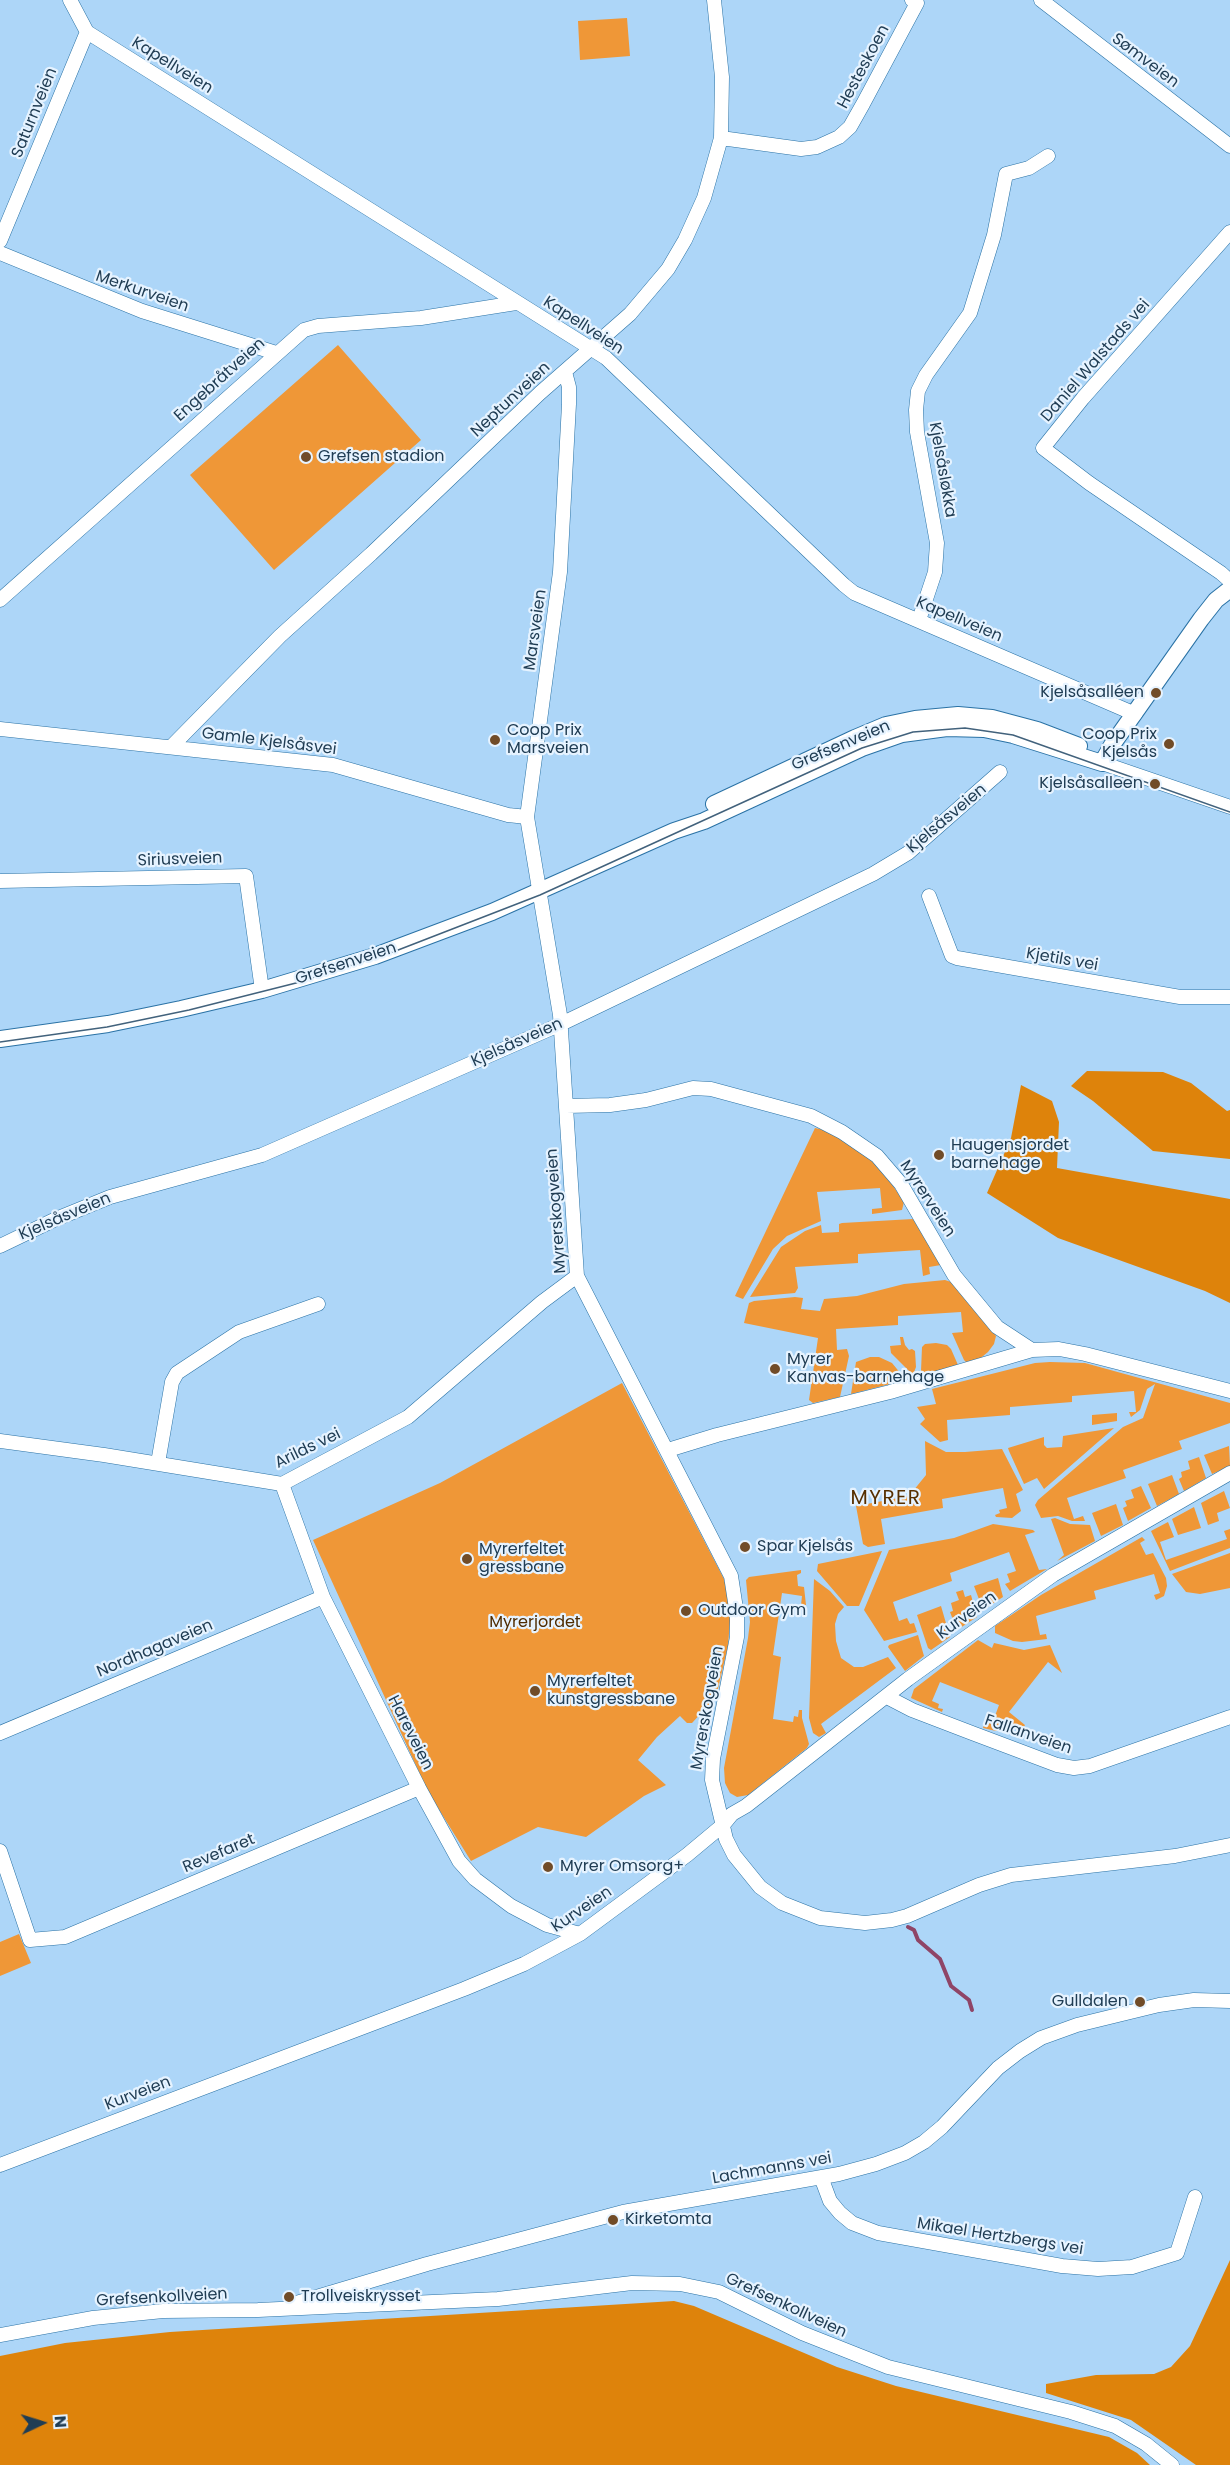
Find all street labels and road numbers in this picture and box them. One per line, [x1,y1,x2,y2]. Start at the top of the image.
street label: Hesteskoen [834,22,894,112]
street label: Sømveien [1108,30,1182,92]
street label: Kapellveien [128,33,216,99]
street label: Saturnveien [8,65,62,161]
street label: Merkurveien [93,267,191,317]
street label: Kapellveien [539,293,627,359]
street label: Daniel Walstads vei [1038,296,1154,426]
street label: Engebråtveien [171,334,269,426]
street label: Neptunveien [467,358,555,442]
street label: Kjelsåsløkka [924,421,960,519]
street label: Marsveien [521,588,551,672]
street label: Kapellveien [913,593,1005,647]
street label: Grefsenveien [789,717,893,775]
street label: Gamle Kjelsåsvei [201,724,337,760]
street label: Kjelsåsveien [903,780,991,858]
street label: Siriusveien [137,849,223,871]
street label: Grefsenveien [293,939,399,989]
street label: Kjetils vei [1025,944,1099,976]
street label: Kjelsåsveien [468,1014,566,1072]
street label: Myrerskogveien [543,1148,571,1274]
street label: Myrerveien [895,1157,959,1241]
street label: Kjelsåsveien [16,1189,114,1245]
street label: Arilds vei [272,1425,344,1473]
street label: Kurveien [934,1588,1000,1644]
street label: Nordhagaveien [94,1616,216,1682]
street label: Myrerskogveien [688,1645,728,1771]
street label: Hareveien [383,1693,437,1773]
street label: Fallanveien [982,1711,1074,1759]
street label: Revefaret [180,1830,258,1878]
street label: Kurveien [548,1883,616,1937]
street label: Kurveien [102,2073,174,2115]
street label: Lachmanns vei [711,2149,833,2189]
street label: Mikael Hertzbergs vei [916,2214,1084,2260]
street label: Grefsenkollveien [722,2270,850,2342]
street label: Grefsenkollveien [96,2285,228,2311]

